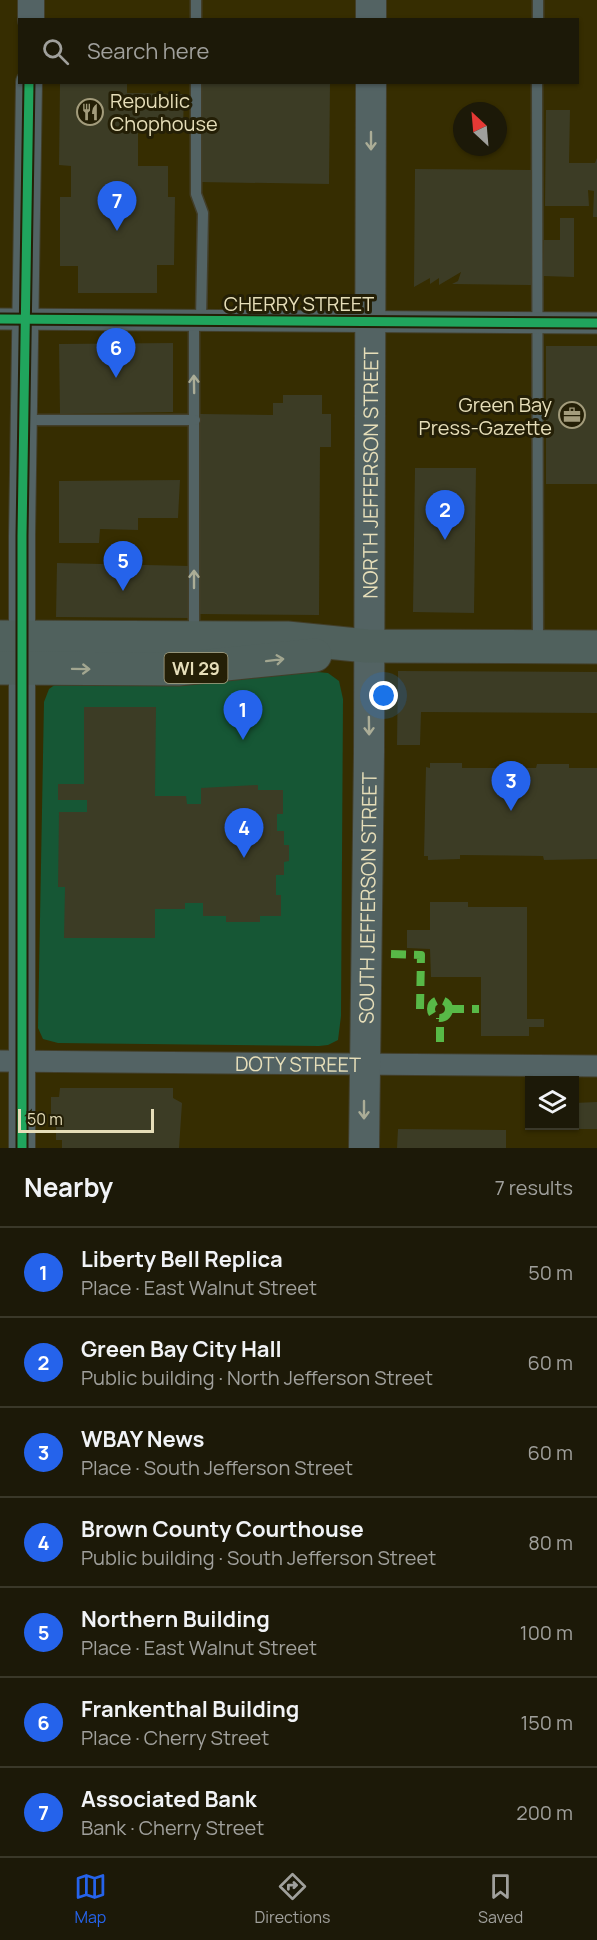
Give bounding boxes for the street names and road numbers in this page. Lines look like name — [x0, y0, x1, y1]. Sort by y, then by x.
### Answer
street label: CHERRY STREET — [224, 290, 374, 317]
street label: NORTH JEFFERSON STREET — [356, 347, 384, 599]
road number: WI 29 — [164, 653, 228, 683]
street label: SOUTH JEFFERSON STREET — [352, 772, 382, 1024]
street label: DOTY STREET — [235, 1049, 361, 1078]

